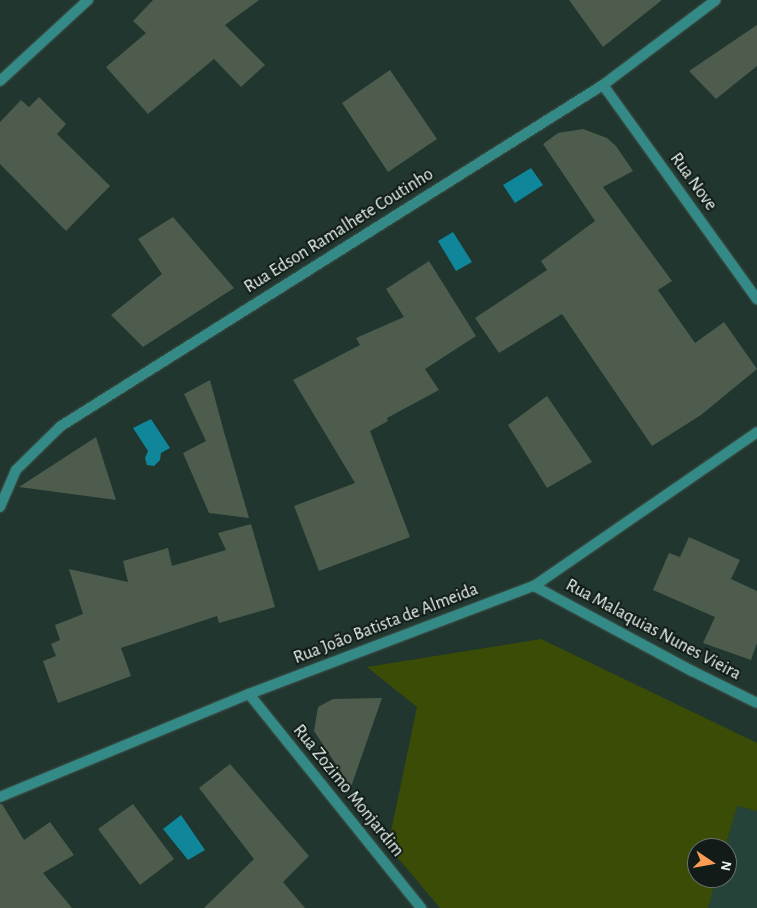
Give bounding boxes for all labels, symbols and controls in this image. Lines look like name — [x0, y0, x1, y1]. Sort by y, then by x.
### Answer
street label: Rua Nove — [665, 149, 721, 215]
street label: Rua Edson Ramalhete Coutinho — [240, 164, 438, 298]
street label: Rua Malaquias Nunes Vieira — [562, 575, 744, 685]
street label: Rua João Batista de Almeida — [291, 579, 481, 669]
street label: Rua Zozimo Monjardim — [288, 720, 408, 862]
north arrow — [687, 838, 737, 888]
text: N — [718, 860, 734, 872]

